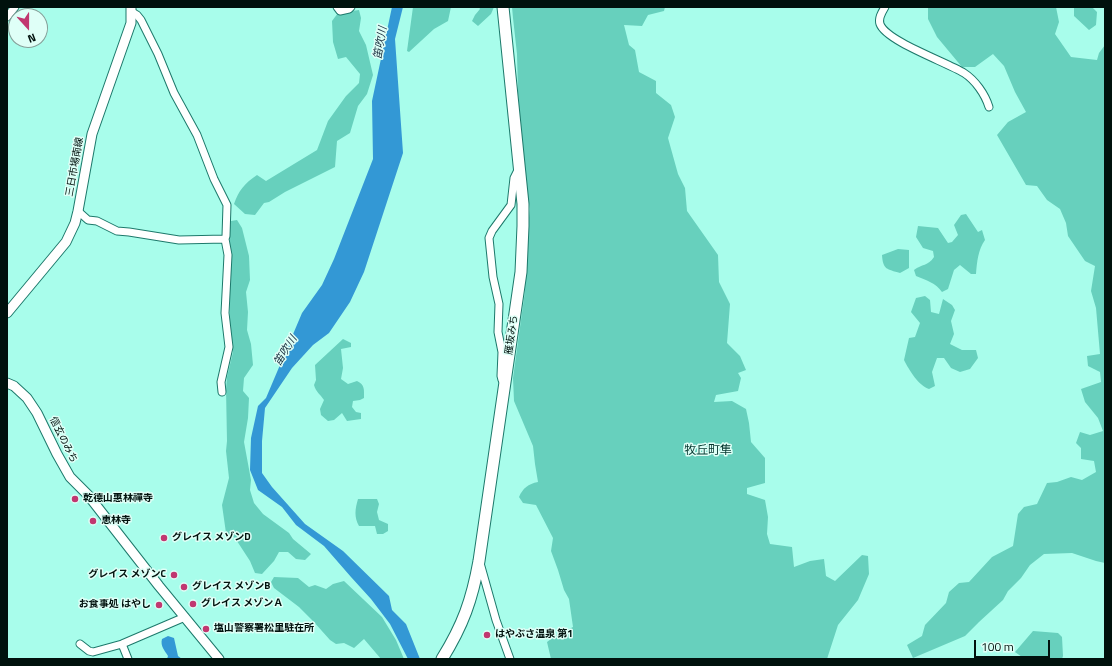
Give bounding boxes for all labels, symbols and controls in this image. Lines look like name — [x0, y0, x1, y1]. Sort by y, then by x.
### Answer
north arrow — [8, 8, 48, 48]
water label: 笛吹川 — [372, 26, 390, 60]
text: N — [26, 29, 38, 47]
street label: 三日市場南線 — [64, 136, 86, 198]
street label: 雁坂みち — [503, 314, 521, 356]
water label: 笛吹川 — [272, 334, 300, 368]
street label: 信玄のみち — [46, 415, 80, 465]
district label: 牧丘町隼 — [684, 444, 732, 458]
place label: 乾德山惠林禪寺 — [83, 493, 153, 505]
marker: 乾德山惠林禪寺 — [70, 494, 80, 504]
place label: 恵林寺 — [101, 515, 131, 527]
marker: 恵林寺 — [88, 516, 98, 526]
place label: グレイス メゾンD — [172, 532, 251, 544]
marker: グレイス メゾンD — [159, 533, 169, 543]
place label: グレイス メゾンC — [88, 569, 166, 581]
marker: グレイス メゾンC — [169, 570, 179, 580]
place label: グレイス メゾンB — [192, 581, 270, 593]
marker: グレイス メゾンB — [179, 582, 189, 592]
place label: グレイス メゾンＡ — [201, 598, 283, 610]
place label: お食事処 はやし — [79, 599, 151, 611]
marker: グレイス メゾンＡ — [188, 599, 198, 609]
marker: お食事処 はやし — [154, 600, 164, 610]
place label: 塩山警察署松里駐在所 — [214, 623, 314, 635]
marker: 塩山警察署松里駐在所 — [201, 624, 211, 634]
place label: はやぶさ温泉 第1 — [495, 629, 573, 641]
marker: はやぶさ温泉 第1 — [482, 630, 492, 640]
scale bar — [976, 632, 1052, 658]
text: 100 m — [981, 637, 1014, 656]

